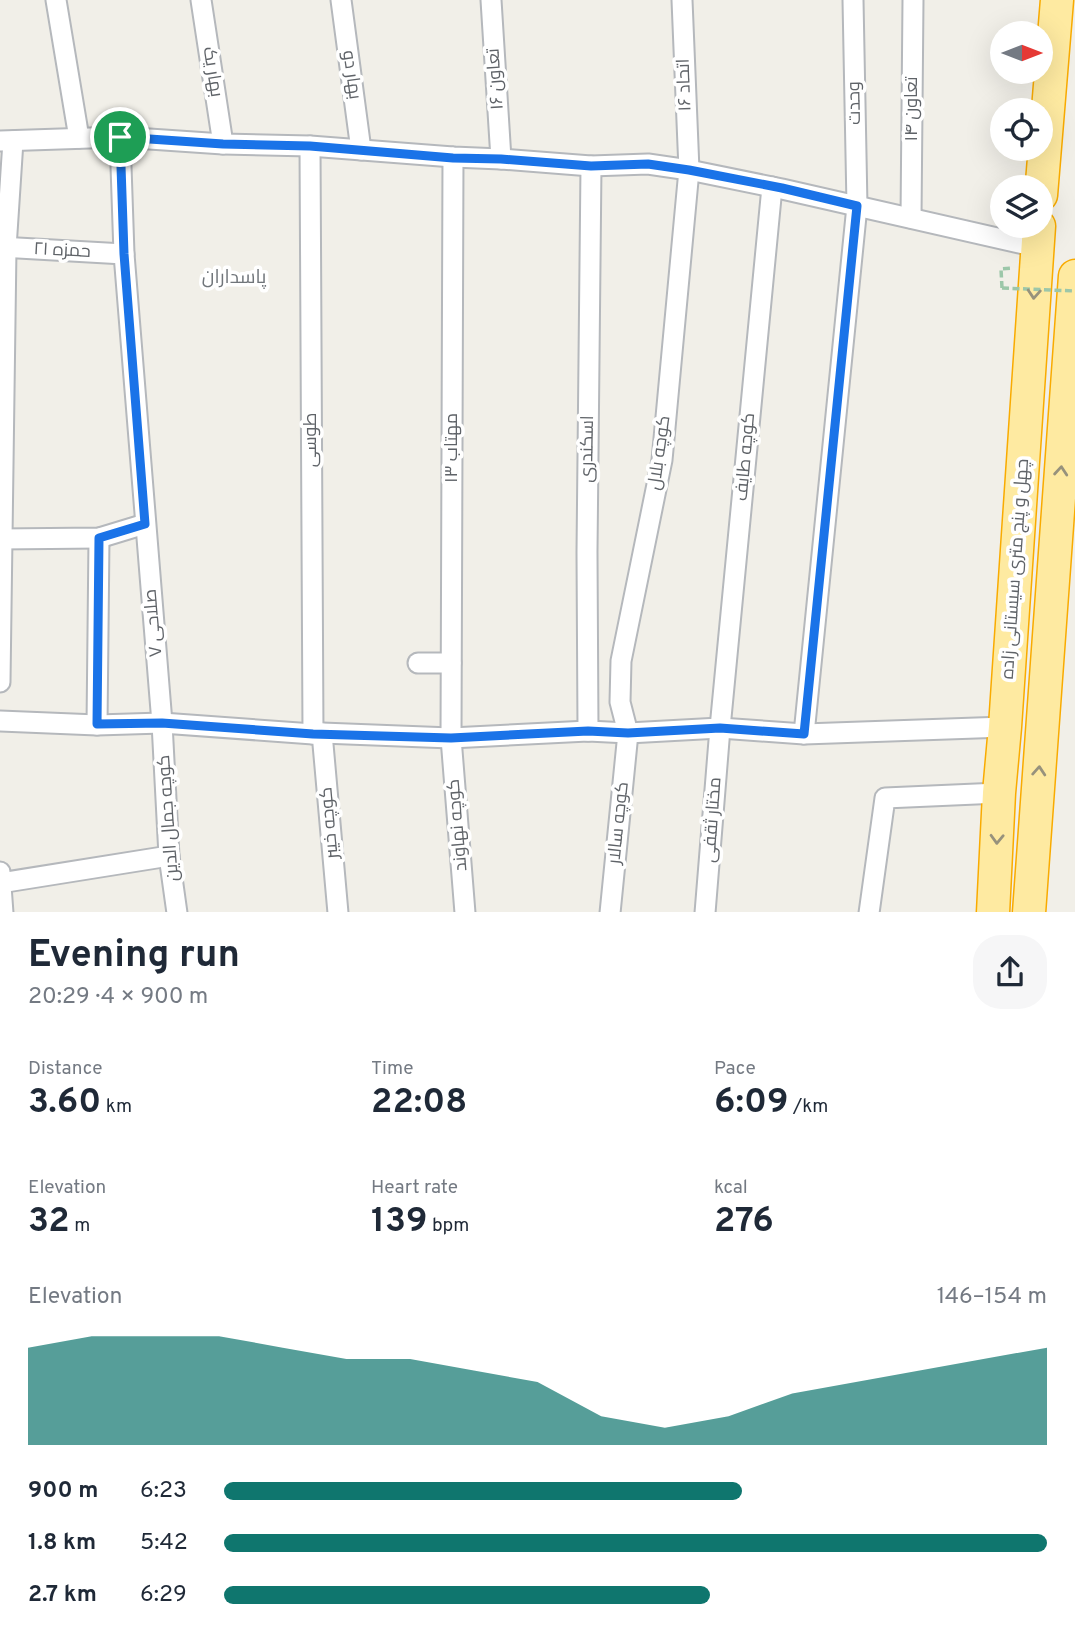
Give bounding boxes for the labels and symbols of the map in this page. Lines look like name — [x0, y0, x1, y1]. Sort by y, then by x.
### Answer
north arrow — [990, 21, 1054, 84]
street label: بهار یک — [197, 45, 227, 99]
street label: تعاون ۱۶ — [482, 47, 510, 111]
street label: بهار دو — [336, 49, 366, 101]
street label: اتحاد ۱۶ — [673, 58, 697, 112]
street label: تعاون ۱۴ — [901, 76, 924, 142]
street label: وحدت — [843, 81, 867, 125]
pin — [90, 107, 150, 167]
street label: حمزه ۲۱ — [33, 238, 91, 264]
district label: پاسداران — [202, 266, 266, 290]
one-way arrow — [1027, 289, 1042, 300]
street label: کوچه طایف — [731, 412, 761, 502]
street label: طوسی — [300, 413, 323, 467]
street label: مهتاب ۱۳ — [441, 413, 464, 483]
street label: کوچه بلال — [643, 414, 677, 492]
street label: اسکندری — [576, 415, 600, 483]
street label: چهل و پنج متری سیستانی زاده — [997, 458, 1035, 680]
one-way arrow — [1053, 465, 1068, 476]
street label: صلاحی ۷ — [140, 588, 168, 658]
street label: کوچه جمال الدین — [153, 754, 185, 882]
one-way arrow — [1031, 765, 1046, 776]
street label: مختار ثقفی — [699, 776, 727, 864]
street label: کوچه نهاوند — [443, 778, 473, 872]
street label: کوچه سالار — [603, 781, 635, 866]
street label: کوچه خیبر — [315, 786, 345, 861]
one-way arrow — [990, 833, 1005, 844]

